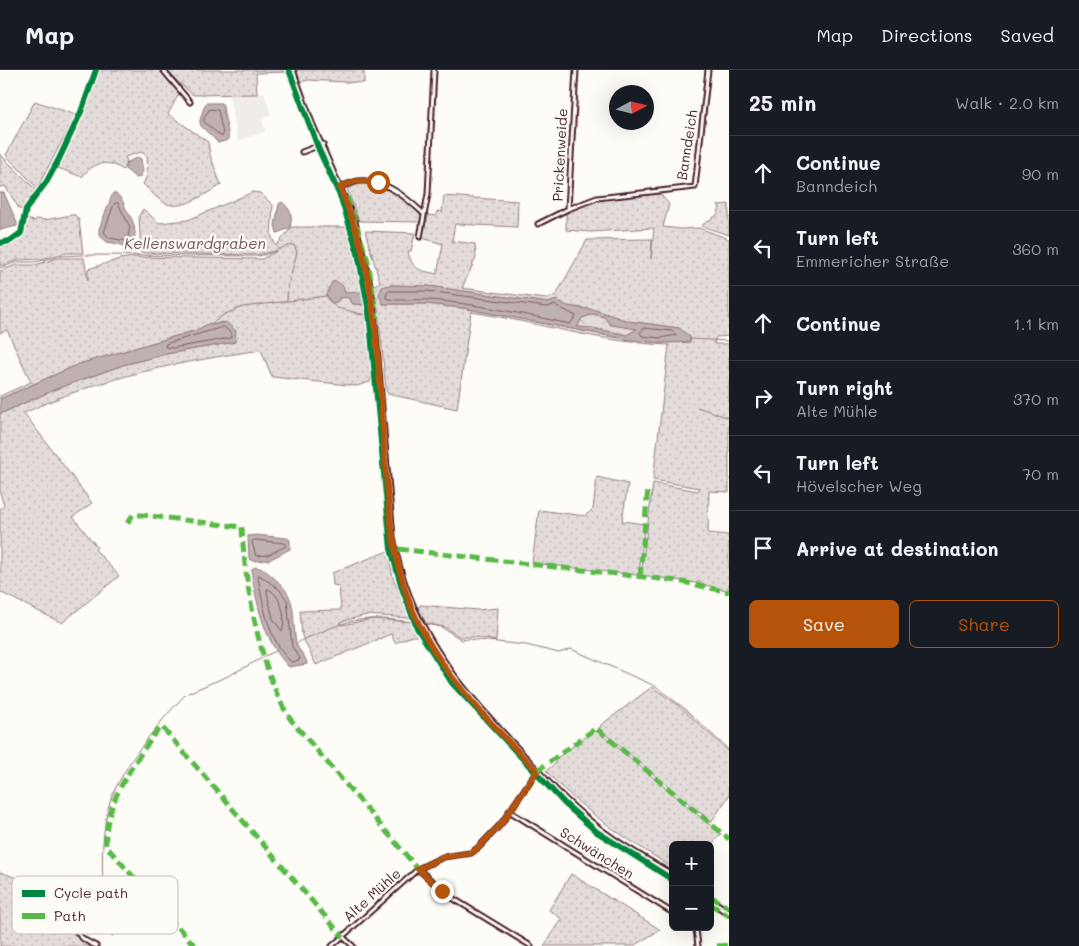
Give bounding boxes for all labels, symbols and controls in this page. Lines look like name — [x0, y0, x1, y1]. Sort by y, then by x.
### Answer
text: Map — [25, 19, 74, 50]
text: Map — [816, 23, 853, 47]
text: Directions — [881, 23, 973, 47]
text: Saved — [1001, 23, 1054, 47]
north arrow — [609, 85, 654, 130]
text: 25 min — [749, 89, 816, 116]
text: Walk · 2.0 km — [955, 92, 1059, 113]
street label: Prickenweide — [548, 108, 571, 202]
street label: Banndeich — [672, 108, 701, 181]
text: Continue — [796, 150, 881, 175]
icon: ahead — [749, 159, 777, 187]
text: 90 m — [1022, 163, 1059, 184]
route start — [367, 171, 390, 194]
text: Banndeich — [796, 175, 877, 196]
text: Turn left — [796, 225, 879, 250]
water label: Kellenswardgraben — [124, 233, 266, 253]
icon: left — [749, 234, 777, 262]
text: 360 m — [1012, 238, 1059, 259]
text: Emmericher Straße — [796, 250, 949, 271]
icon: ahead — [749, 309, 777, 337]
text: Continue — [796, 311, 881, 336]
text: 1.1 km — [1014, 313, 1059, 334]
text: Turn right — [796, 375, 893, 400]
icon: right — [749, 384, 777, 412]
text: 370 m — [1013, 388, 1059, 409]
text: Alte Mühle — [796, 400, 878, 421]
text: Turn left — [796, 450, 879, 475]
icon: left — [749, 459, 777, 487]
text: 70 m — [1022, 463, 1059, 484]
text: Hövelscher Weg — [796, 475, 922, 496]
icon: arrive — [749, 534, 777, 562]
text: Arrive at destination — [796, 536, 999, 561]
button: Save — [749, 600, 899, 648]
button: Share — [909, 600, 1059, 648]
street label: Schwänchen — [557, 822, 638, 883]
map controls — [669, 841, 714, 931]
button: + — [669, 841, 714, 886]
street label: Alte Mühle — [339, 864, 405, 926]
legend — [12, 876, 178, 934]
route end — [431, 880, 454, 903]
text: Cycle path — [54, 883, 128, 902]
button: − — [669, 886, 714, 931]
text: Path — [54, 906, 85, 925]

